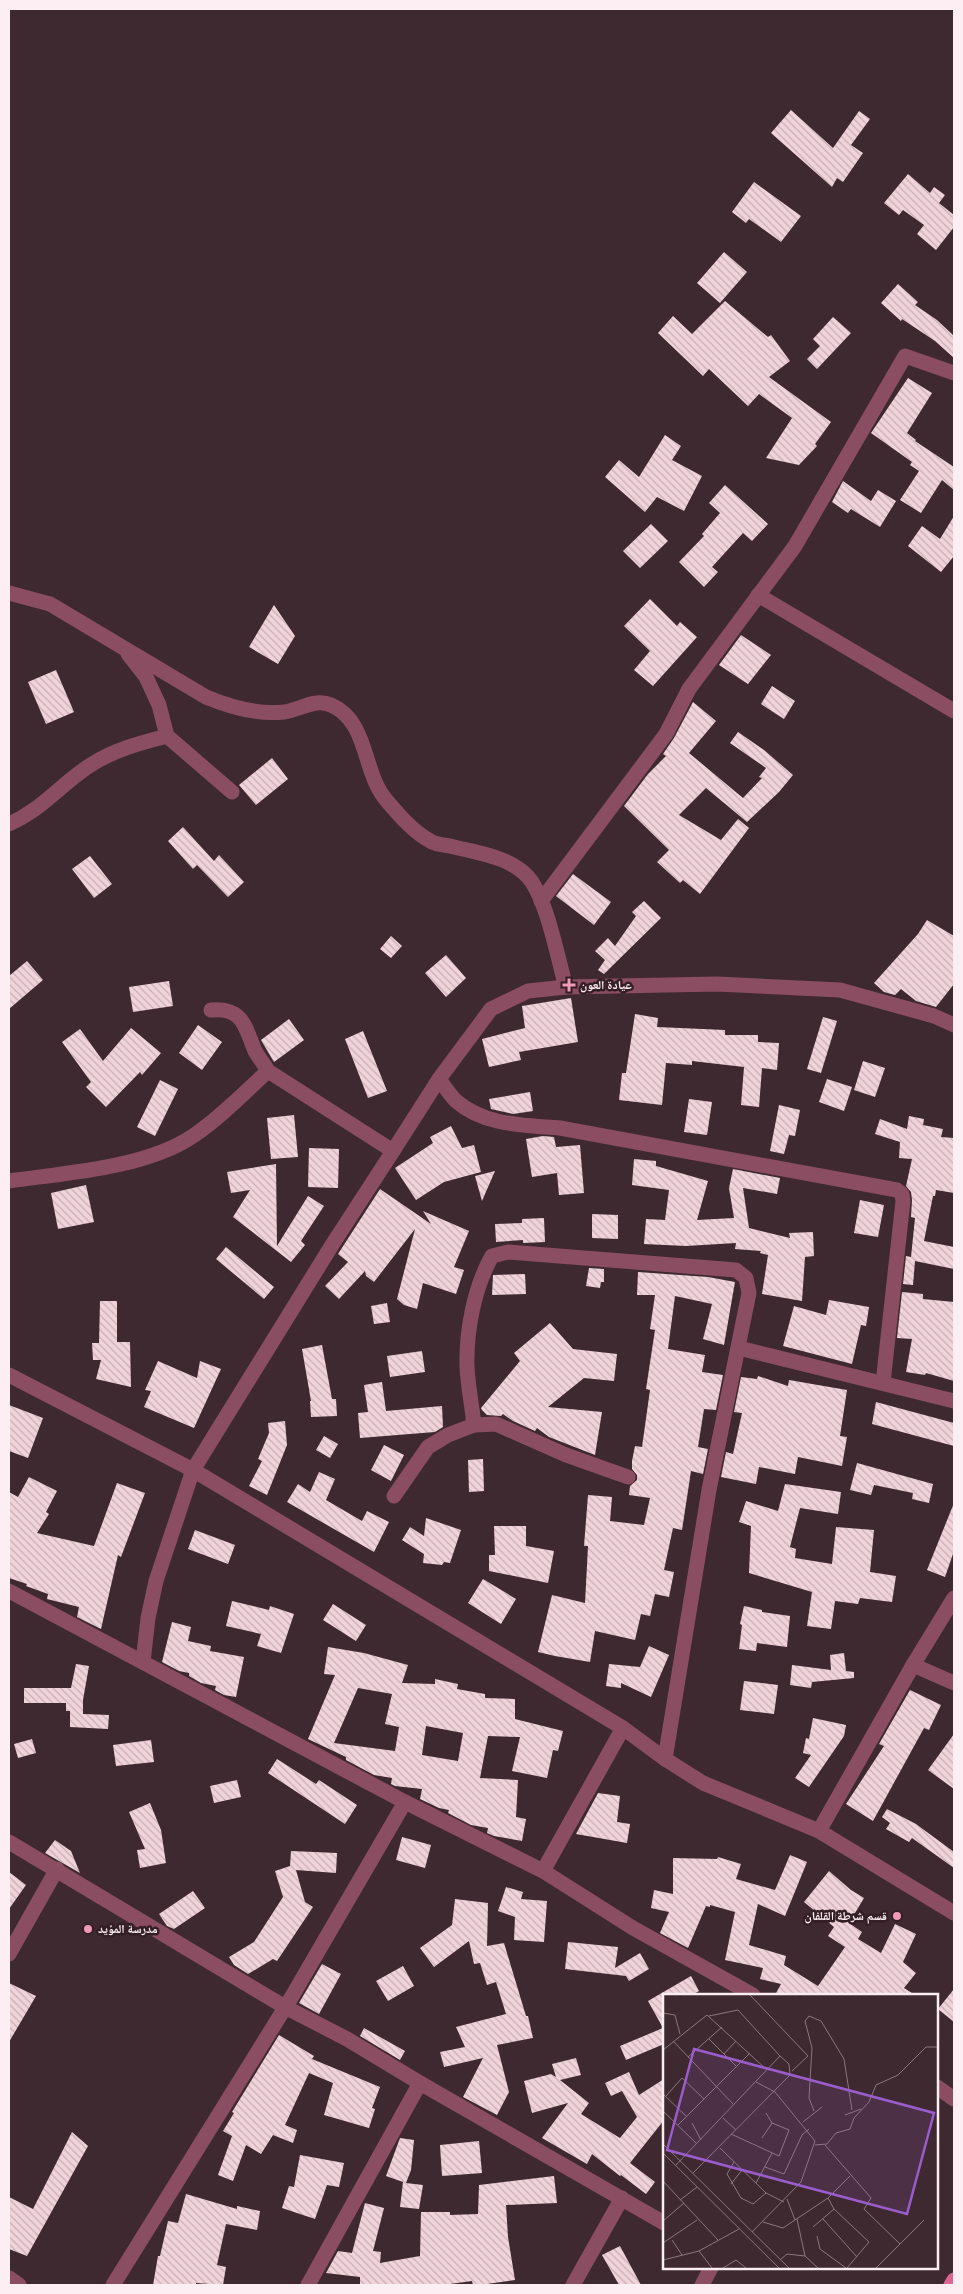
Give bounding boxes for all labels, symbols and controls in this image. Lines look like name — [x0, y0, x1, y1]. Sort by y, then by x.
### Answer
place label: عيادة العون — [580, 977, 632, 993]
marker: عيادة العون — [562, 978, 576, 992]
place label: قسم شرطة القلفان — [805, 1908, 887, 1924]
marker: قسم شرطة القلفان — [891, 1910, 903, 1922]
place label: مدرسة المؤيد — [98, 1921, 158, 1936]
marker: مدرسة المؤيد — [82, 1923, 94, 1935]
inset map — [663, 1994, 938, 2269]

